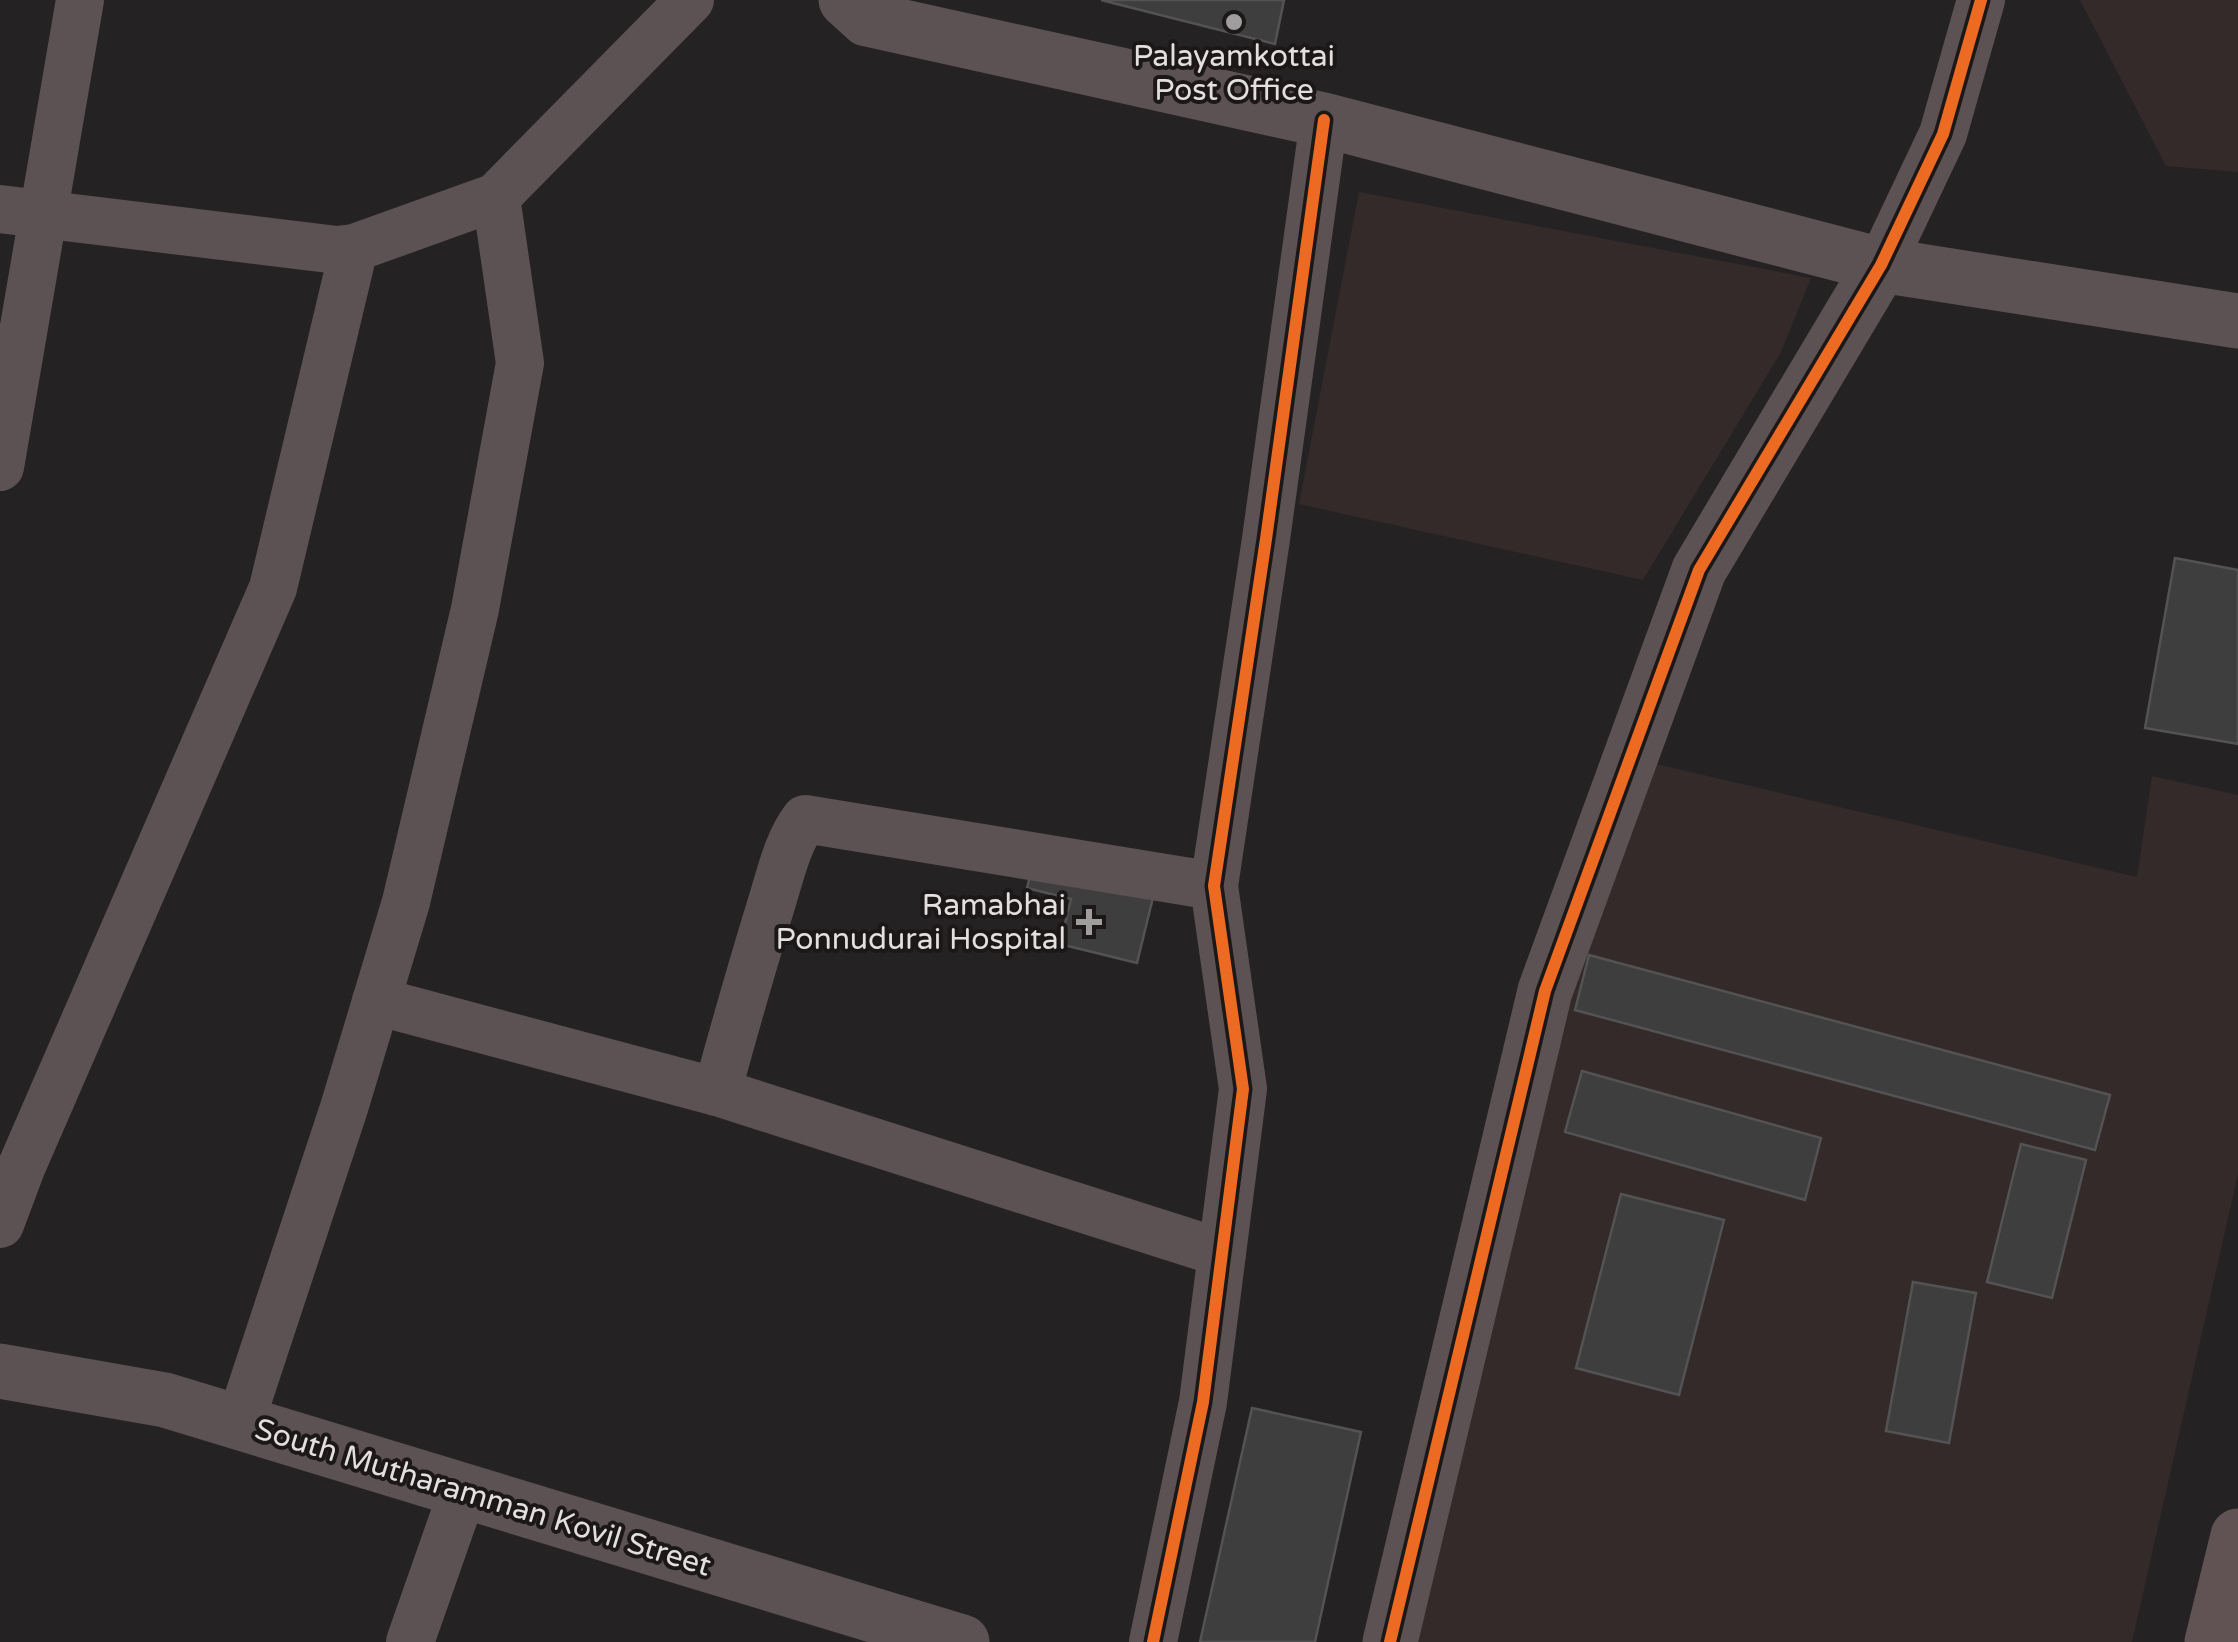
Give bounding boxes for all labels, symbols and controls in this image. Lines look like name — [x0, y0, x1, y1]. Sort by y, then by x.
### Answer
marker: Palayamkottai Post Office — [1223, 11, 1245, 33]
place label: Palayamkottai Post Office — [1133, 38, 1335, 109]
place label: Ramabhai Ponnudurai Hospital — [775, 887, 1066, 958]
marker: Ramabhai Ponnudurai Hospital — [1076, 909, 1102, 935]
street label: South Mutharamman Kovil Street — [250, 1410, 715, 1585]

